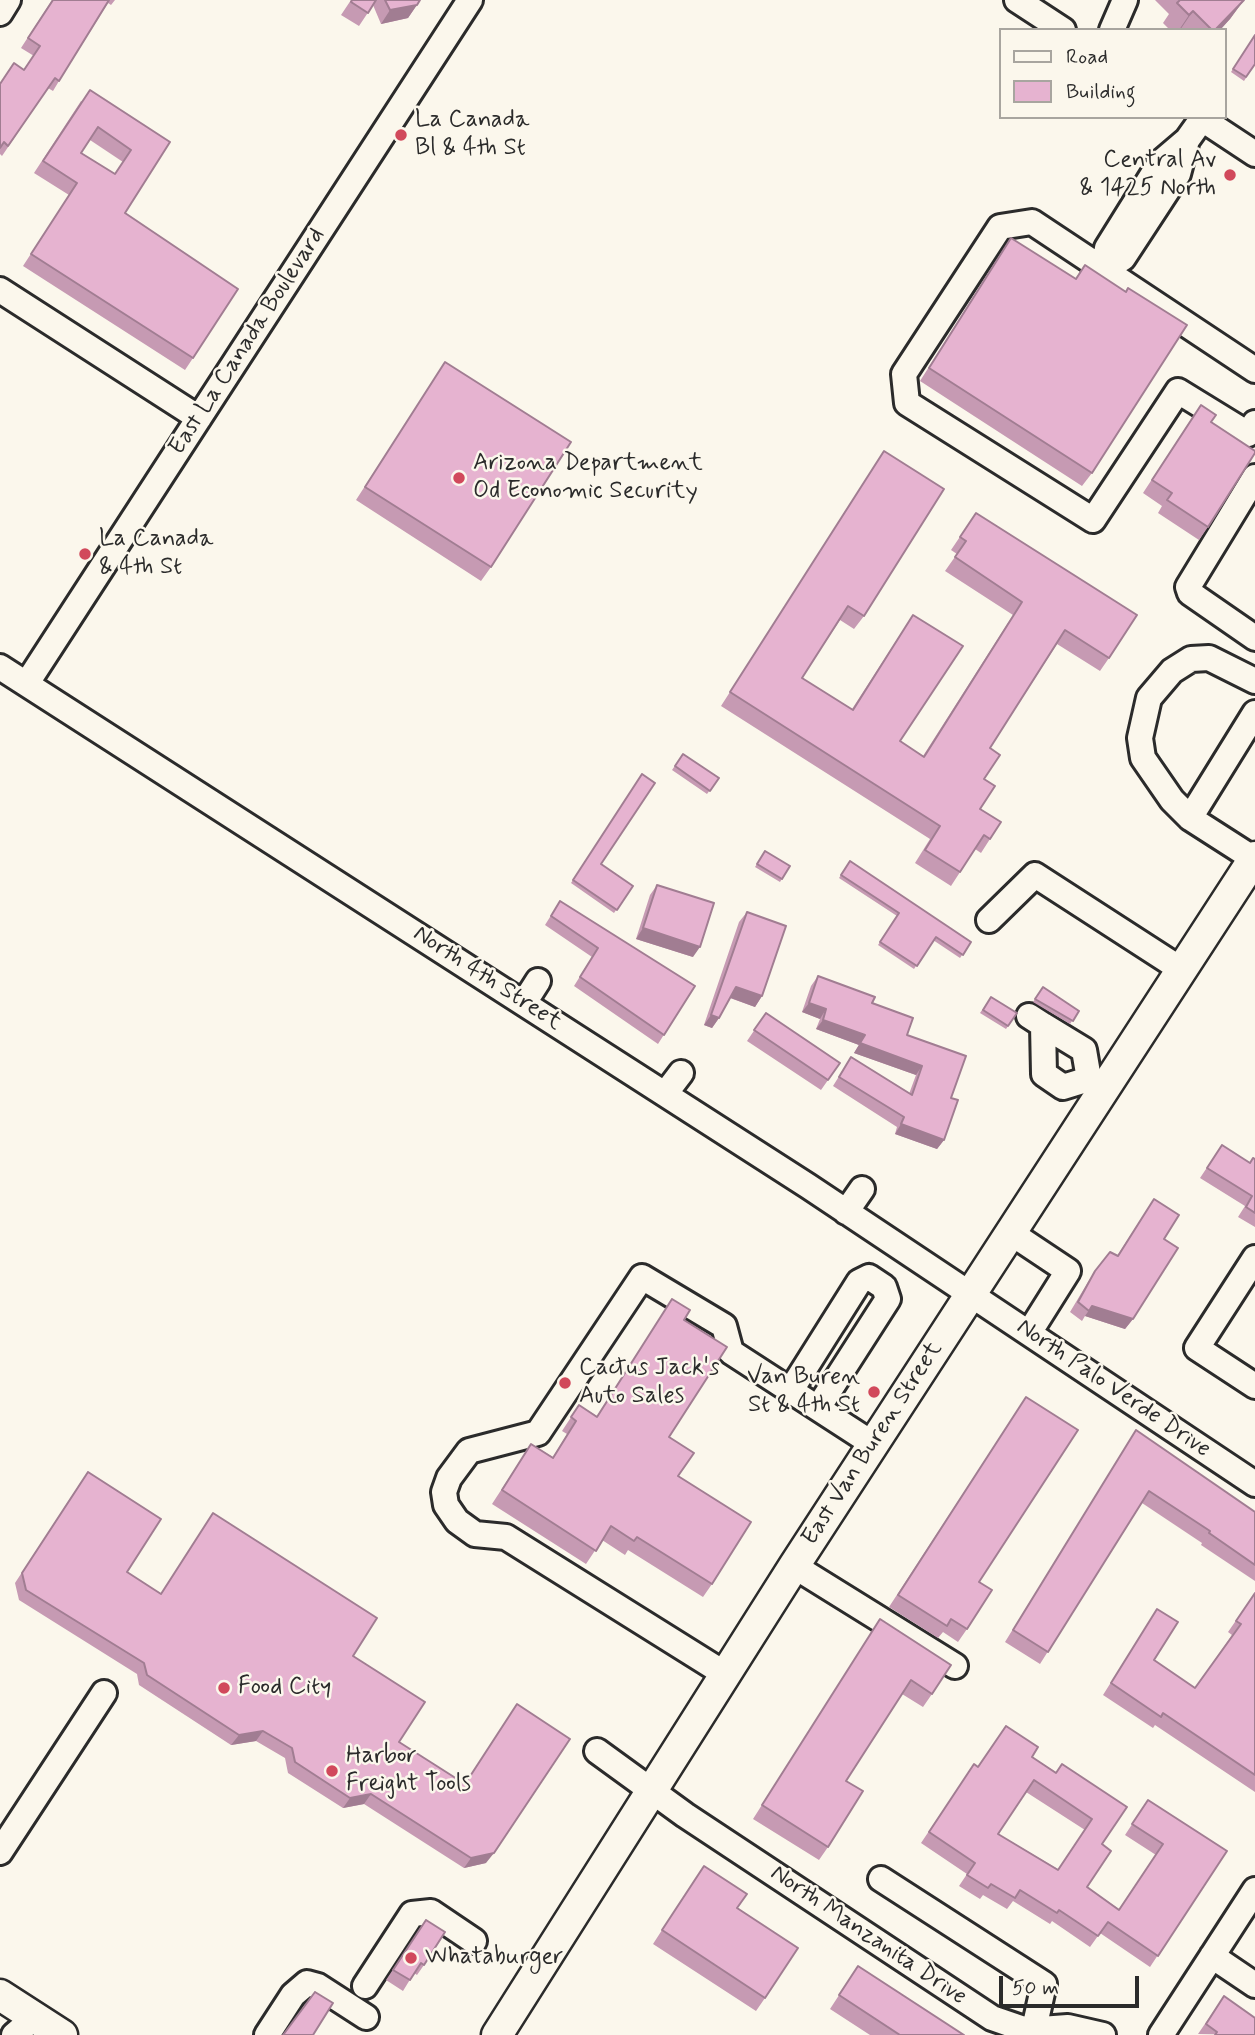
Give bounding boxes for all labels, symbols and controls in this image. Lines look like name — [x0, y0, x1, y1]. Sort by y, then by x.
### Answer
legend — [1000, 28, 1227, 119]
text: Road — [1066, 43, 1108, 71]
text: Building — [1066, 78, 1136, 106]
place label: La Canada Bl & 4th St — [415, 107, 529, 163]
marker: La Canada Bl & 4th St — [393, 127, 409, 143]
place label: Central Av & 1425 North — [1080, 147, 1216, 203]
marker: Central Av & 1425 North — [1222, 167, 1238, 183]
street label: East La Canada Boulevard — [164, 223, 332, 461]
place label: Arizona Department Od Economic Security — [473, 450, 703, 506]
marker: Arizona Department Od Economic Security — [451, 470, 467, 486]
place label: La Canada & 4th St — [99, 526, 213, 582]
marker: La Canada & 4th St — [77, 546, 93, 562]
street label: North 4th Street — [407, 920, 567, 1038]
street label: North Palo Verde Drive — [1010, 1313, 1216, 1465]
street label: East Van Buren Street — [796, 1337, 950, 1551]
place label: Cactus Jack's Auto Sales — [579, 1355, 720, 1411]
place label: Van Buren St & 4th St — [747, 1364, 860, 1420]
marker: Cactus Jack's Auto Sales — [557, 1375, 573, 1391]
marker: Van Buren St & 4th St — [866, 1384, 882, 1400]
place label: Food City — [238, 1674, 331, 1702]
marker: Food City — [216, 1680, 232, 1696]
place label: Harbor Freight Tools — [346, 1743, 471, 1799]
marker: Harbor Freight Tools — [324, 1763, 340, 1779]
street label: North Manzanita Drive — [764, 1860, 972, 2012]
place label: Whataburger — [425, 1944, 563, 1972]
marker: Whataburger — [403, 1950, 419, 1966]
scale bar — [1003, 1962, 1143, 2006]
text: 50 m — [1012, 1974, 1059, 2002]

